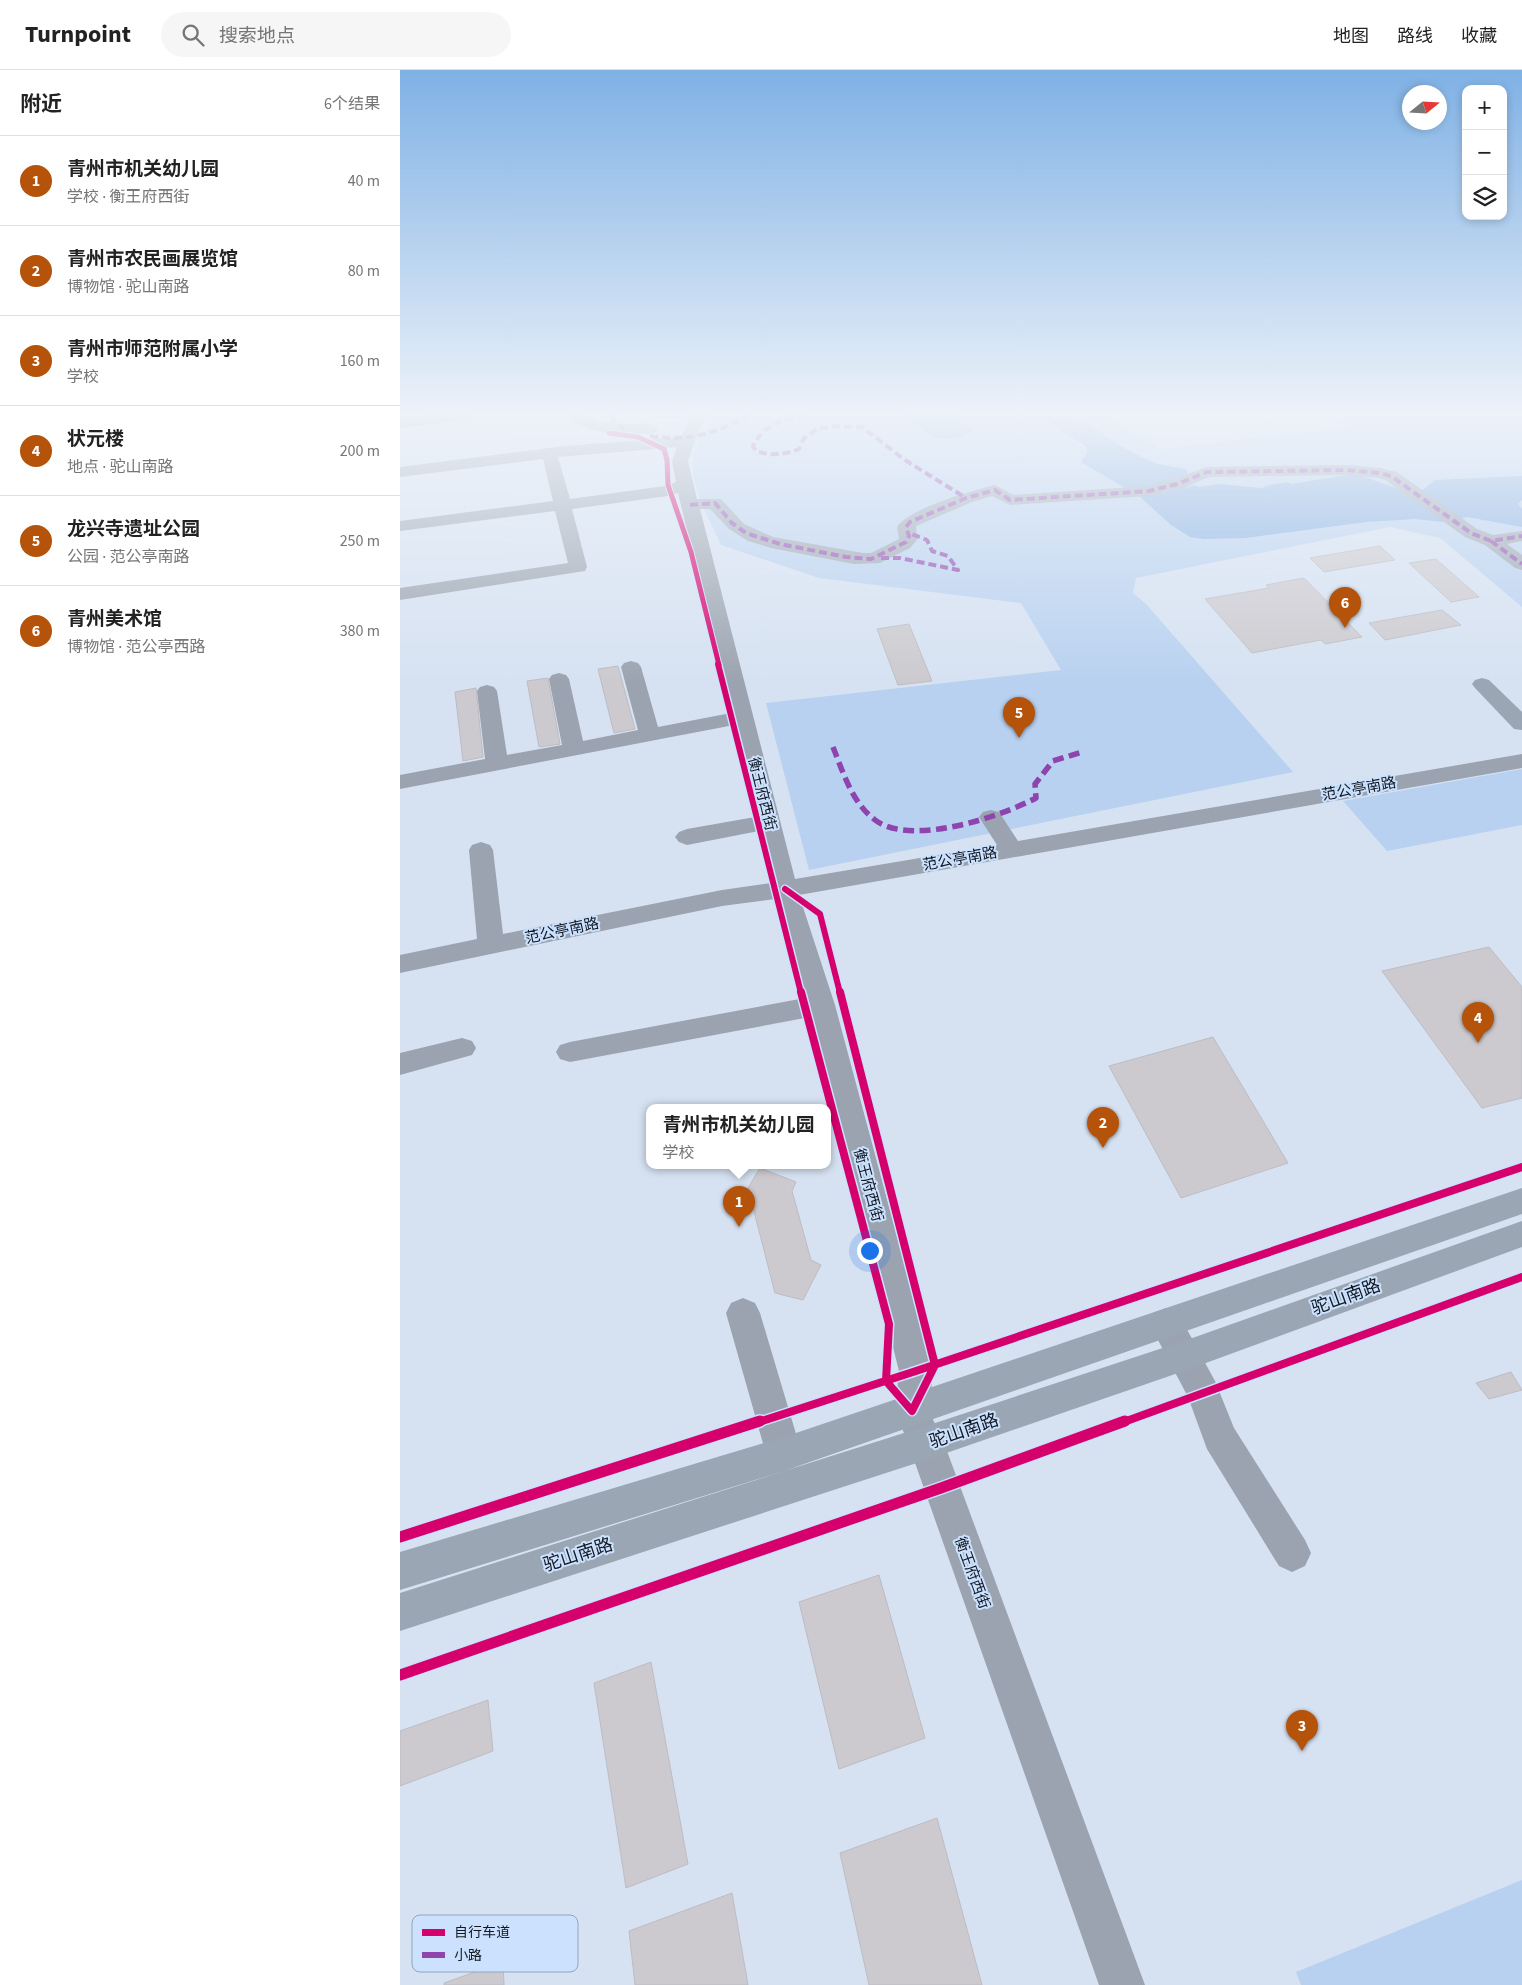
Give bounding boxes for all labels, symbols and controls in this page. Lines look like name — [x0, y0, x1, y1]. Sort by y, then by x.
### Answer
search box — [161, 12, 511, 57]
text: Turnpoint — [25, 17, 131, 52]
icon: search — [179, 21, 207, 49]
text: 搜索地点 — [219, 23, 295, 50]
text: 地图 — [1333, 24, 1369, 49]
text: 路线 — [1397, 24, 1433, 49]
text: 收藏 — [1461, 24, 1497, 49]
north arrow — [1402, 85, 1447, 130]
map controls — [1462, 85, 1507, 220]
button: + — [1462, 85, 1507, 130]
text: 附近 — [20, 89, 62, 119]
text: 6个结果 — [324, 93, 380, 115]
button: − — [1462, 130, 1507, 175]
text: 青州市机关幼儿园 — [67, 156, 219, 183]
text: 1 — [32, 170, 40, 192]
text: 40 m — [348, 170, 380, 192]
button: layers — [1462, 175, 1507, 220]
text: 学校 · 衡王府西街 — [67, 186, 189, 208]
text: 青州市农民画展览馆 — [67, 246, 238, 273]
text: 2 — [32, 260, 40, 282]
text: 80 m — [348, 260, 380, 282]
text: 博物馆 · 驼山南路 — [67, 276, 189, 298]
text: 青州市师范附属小学 — [67, 336, 238, 363]
text: 3 — [32, 350, 40, 372]
text: 160 m — [340, 350, 380, 372]
text: 学校 — [67, 366, 99, 388]
text: 状元楼 — [67, 426, 124, 453]
text: 4 — [32, 440, 40, 462]
text: 200 m — [340, 440, 380, 462]
text: 地点 · 驼山南路 — [67, 456, 173, 478]
text: 龙兴寺遗址公园 — [67, 516, 200, 543]
text: 5 — [32, 530, 40, 552]
text: 250 m — [340, 530, 380, 552]
text: 公园 · 范公亭南路 — [67, 546, 189, 568]
pin: 6 — [1329, 587, 1361, 628]
text: 青州美术馆 — [67, 606, 162, 633]
text: 6 — [32, 620, 40, 642]
text: 380 m — [340, 620, 380, 642]
text: 博物馆 · 范公亭西路 — [67, 636, 205, 658]
pin: 5 — [1003, 697, 1035, 738]
street label: 衡王府西街 — [743, 755, 781, 833]
street label: 范公亭南路 — [1320, 772, 1398, 806]
street label: 范公亭南路 — [921, 842, 999, 876]
street label: 范公亭南路 — [523, 913, 601, 949]
pin: 4 — [1462, 1002, 1494, 1043]
popup — [646, 1104, 831, 1169]
pin: 2 — [1087, 1107, 1119, 1148]
text: 青州市机关幼儿园 — [662, 1112, 815, 1139]
text: 学校 — [662, 1142, 695, 1164]
street label: 衡王府西街 — [848, 1146, 888, 1224]
pin: 1 — [723, 1186, 755, 1227]
your location — [857, 1238, 883, 1264]
street label: 驼山南路 — [1308, 1273, 1384, 1321]
street label: 驼山南路 — [926, 1407, 1002, 1455]
street label: 驼山南路 — [540, 1532, 616, 1578]
street label: 衡王府西街 — [949, 1534, 995, 1612]
pin: 3 — [1286, 1710, 1318, 1751]
legend — [412, 1915, 578, 1972]
text: 自行车道 — [454, 1923, 510, 1943]
text: 小路 — [454, 1946, 482, 1966]

